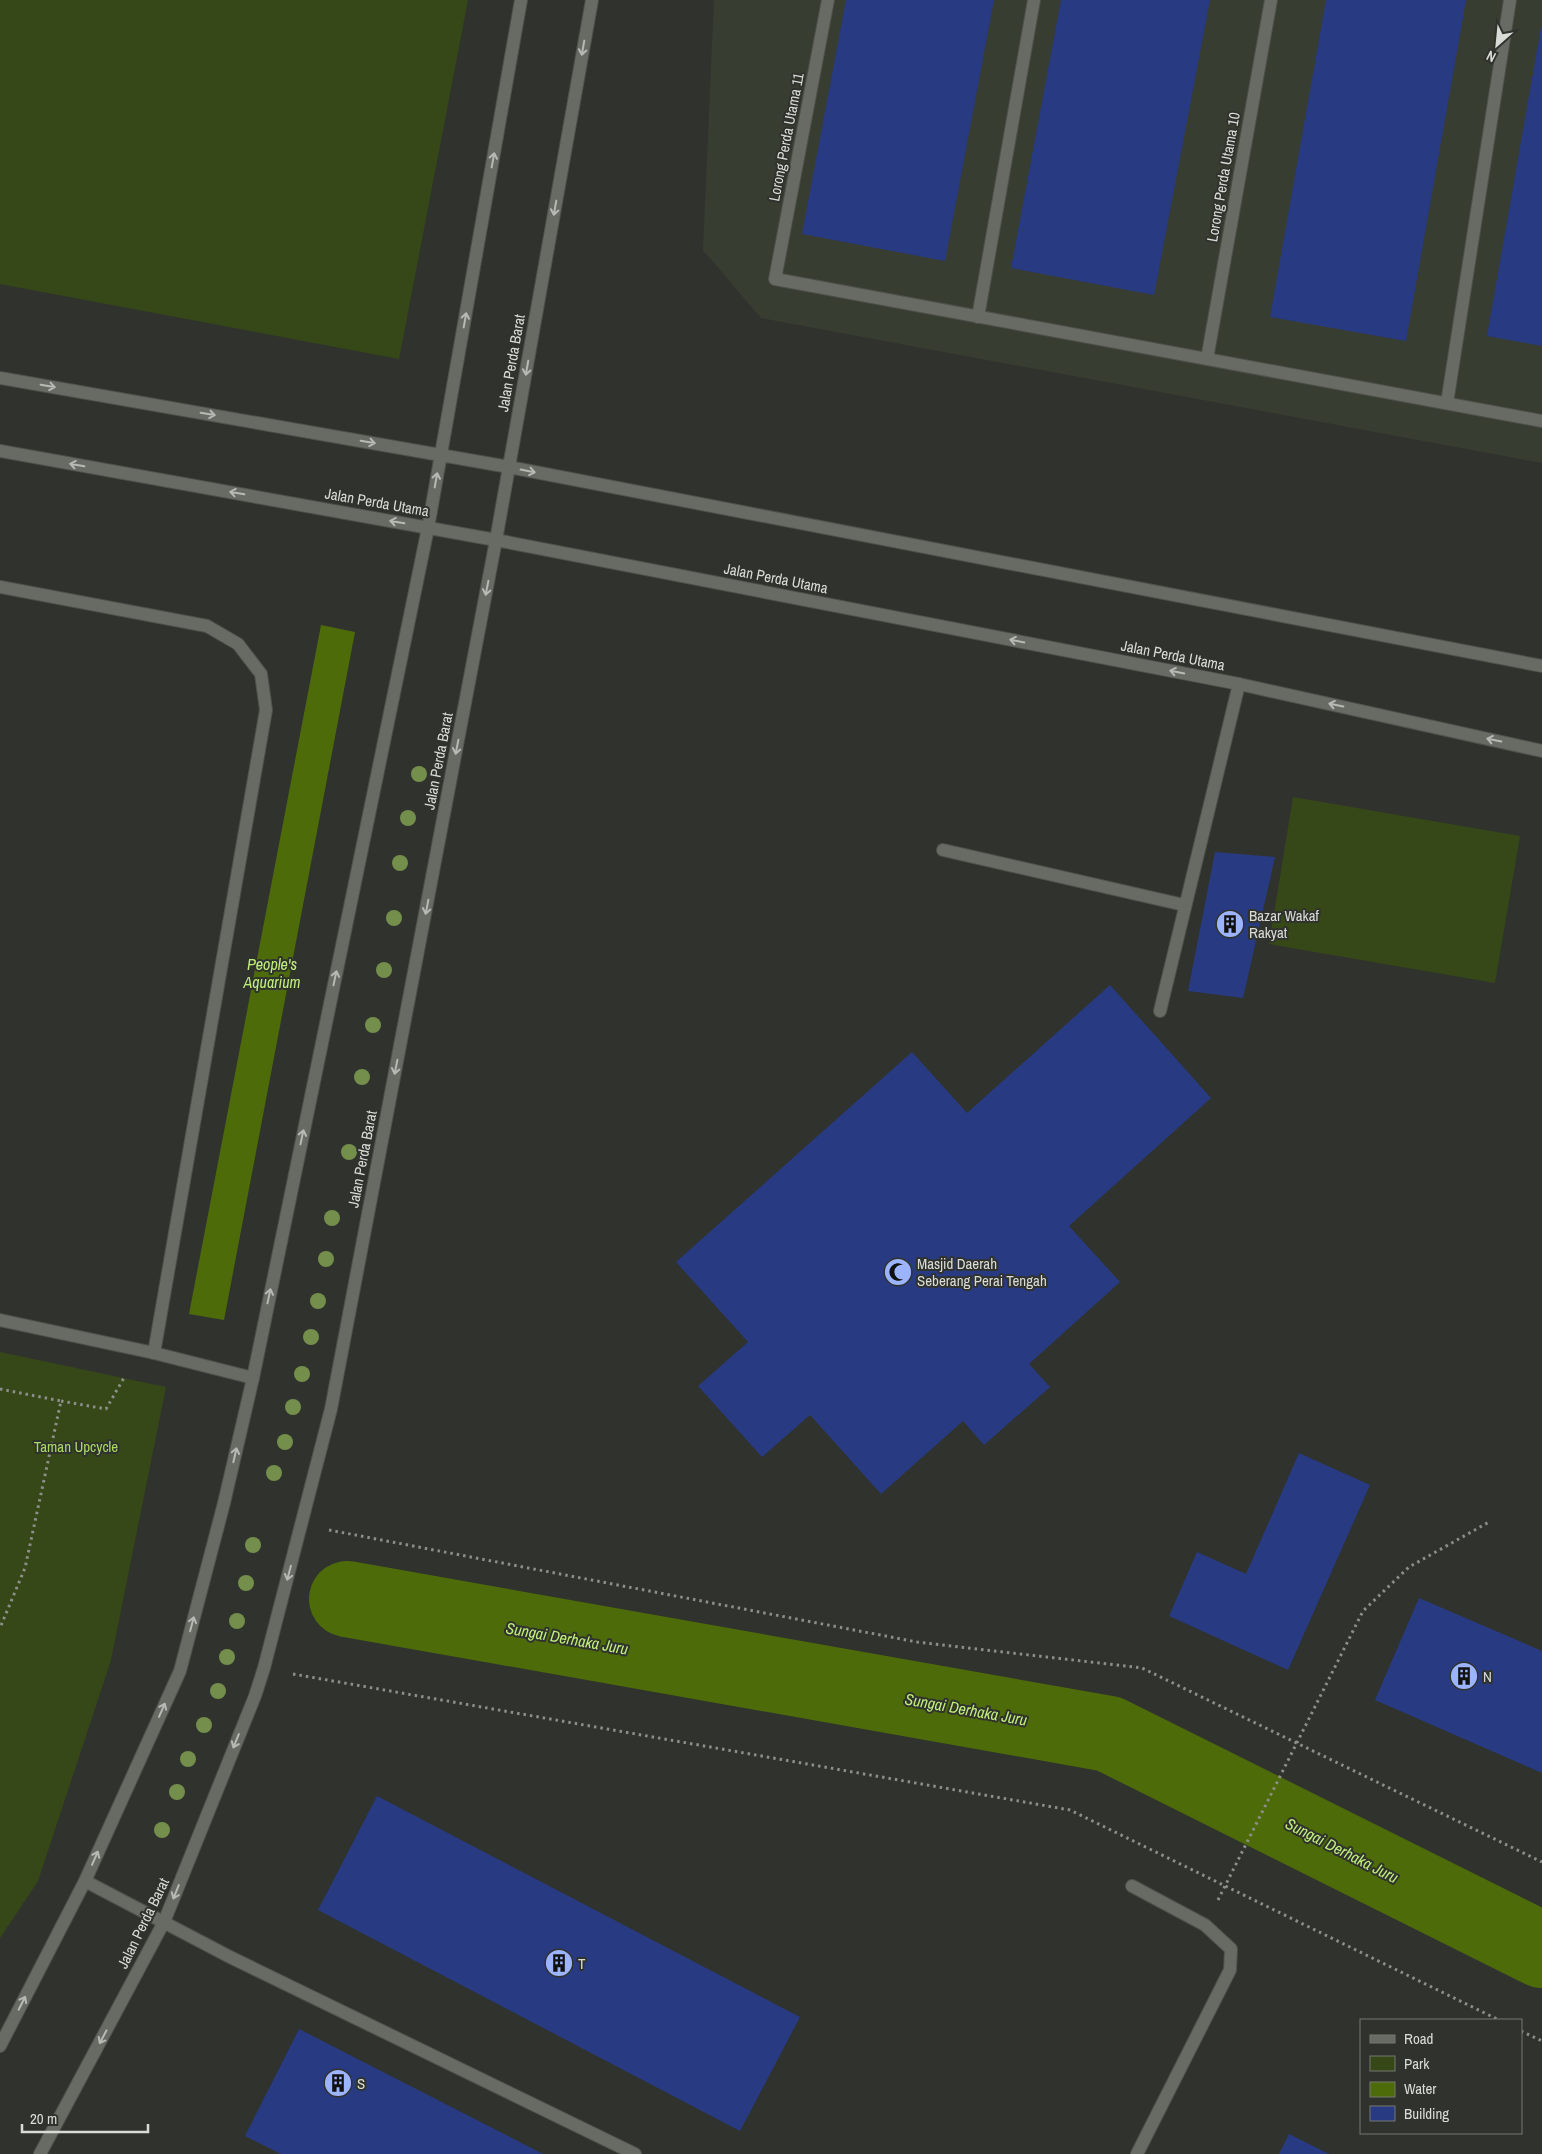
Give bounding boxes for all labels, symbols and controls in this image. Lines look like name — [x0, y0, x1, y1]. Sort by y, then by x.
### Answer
north arrow — [1472, 20, 1522, 70]
one-way arrow — [578, 40, 588, 56]
text: N — [1483, 47, 1499, 66]
street label: Lorong Perda Utama 11 — [763, 71, 809, 203]
street label: Lorong Perda Utama 10 — [1201, 110, 1245, 243]
one-way arrow — [489, 152, 499, 168]
one-way arrow — [549, 200, 559, 216]
one-way arrow — [460, 312, 470, 328]
street label: Jalan Perda Barat — [492, 312, 530, 413]
one-way arrow — [521, 360, 531, 376]
one-way arrow — [40, 382, 56, 392]
one-way arrow — [200, 410, 216, 420]
one-way arrow — [360, 438, 376, 448]
one-way arrow — [69, 459, 85, 469]
one-way arrow — [520, 467, 536, 476]
one-way arrow — [432, 472, 442, 488]
street label: Jalan Perda Utama — [323, 483, 431, 522]
one-way arrow — [229, 488, 245, 498]
one-way arrow — [389, 517, 405, 527]
street label: Jalan Perda Utama — [722, 558, 830, 598]
one-way arrow — [482, 579, 492, 595]
street label: Jalan Perda Utama — [1119, 635, 1227, 675]
one-way arrow — [1010, 636, 1026, 645]
one-way arrow — [1169, 667, 1185, 676]
one-way arrow — [1328, 700, 1344, 710]
street label: Jalan Perda Barat — [418, 710, 458, 811]
one-way arrow — [1487, 735, 1503, 745]
one-way arrow — [452, 739, 461, 755]
one-way arrow — [421, 899, 431, 915]
place label: Bazar Wakaf Rakyat — [1249, 905, 1320, 943]
building icon: Bazar Wakaf Rakyat — [1215, 909, 1245, 939]
water label: People's Aquarium — [243, 953, 301, 993]
one-way arrow — [331, 970, 340, 986]
one-way arrow — [391, 1058, 401, 1074]
street label: Jalan Perda Barat — [342, 1108, 382, 1209]
one-way arrow — [298, 1129, 307, 1145]
place label: Masjid Daerah Seberang Perai Tengah — [917, 1253, 1047, 1291]
mosque icon: Masjid Daerah Seberang Perai Tengah — [883, 1257, 913, 1287]
one-way arrow — [265, 1289, 275, 1305]
park label: Taman Upcycle — [34, 1436, 118, 1457]
one-way arrow — [231, 1447, 240, 1463]
one-way arrow — [284, 1564, 293, 1580]
one-way arrow — [188, 1616, 198, 1632]
water label: Sungai Derhaka Juru — [504, 1616, 630, 1660]
building icon: N — [1449, 1661, 1479, 1691]
place label: N — [1483, 1666, 1492, 1687]
water label: Sungai Derhaka Juru — [903, 1687, 1029, 1731]
one-way arrow — [158, 1703, 168, 1718]
one-way arrow — [231, 1733, 241, 1748]
water label: Sungai Derhaka Juru — [1282, 1812, 1402, 1888]
one-way arrow — [91, 1851, 101, 1866]
street label: Jalan Perda Barat — [112, 1874, 174, 1972]
one-way arrow — [171, 1884, 181, 1899]
building icon: T — [544, 1948, 574, 1978]
place label: T — [578, 1953, 586, 1974]
one-way arrow — [18, 1996, 27, 2011]
legend — [1360, 2019, 1522, 2134]
text: Road — [1404, 2028, 1433, 2049]
one-way arrow — [98, 2029, 108, 2044]
text: Park — [1404, 2053, 1430, 2074]
building icon: S — [323, 2068, 353, 2098]
place label: S — [357, 2073, 365, 2094]
text: Water — [1404, 2078, 1436, 2099]
scale bar — [22, 2102, 149, 2134]
text: Building — [1404, 2103, 1449, 2124]
text: 20 m — [30, 2108, 57, 2129]

